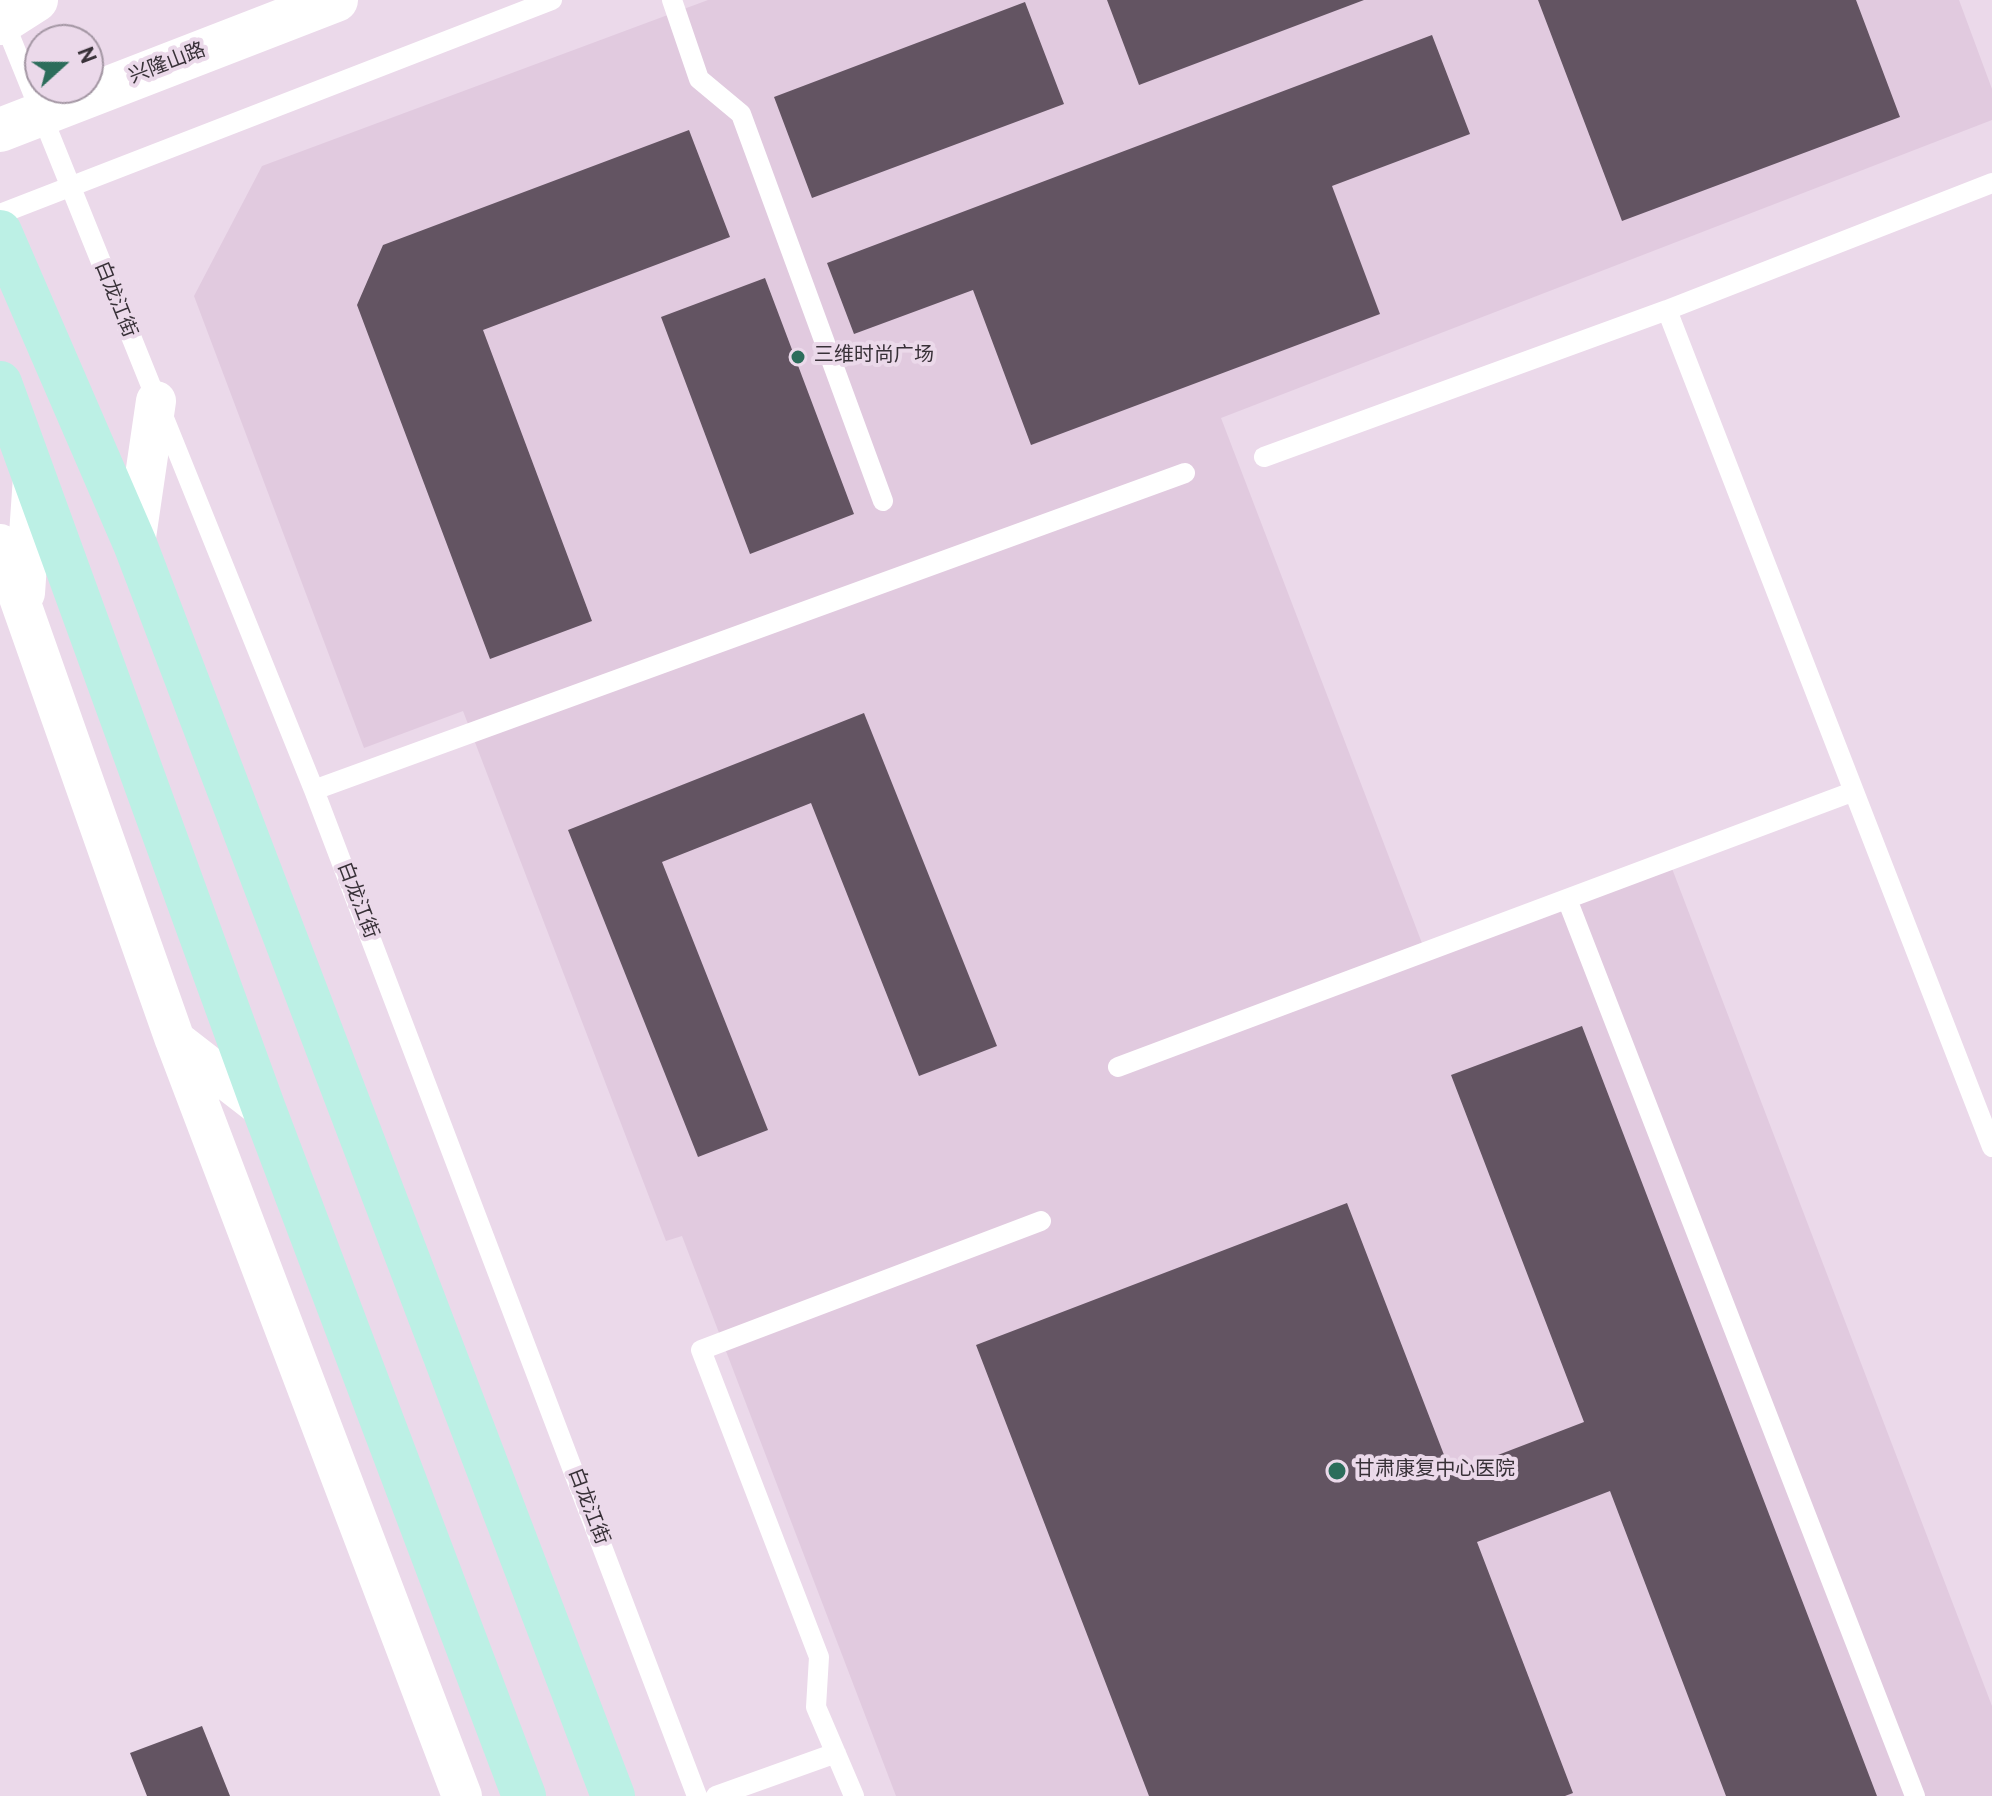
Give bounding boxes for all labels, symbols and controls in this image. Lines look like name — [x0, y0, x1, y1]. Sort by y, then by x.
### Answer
north arrow — [24, 24, 104, 104]
street label: 兴隆山路 — [126, 39, 210, 91]
text: N — [70, 44, 100, 68]
street label: 白龙江街 — [88, 258, 140, 342]
place label: 三维时尚广场 — [814, 345, 934, 369]
marker: 三维时尚广场 — [789, 348, 807, 366]
street label: 白龙江街 — [330, 859, 382, 943]
place label: 甘肃康复中心医院 — [1355, 1459, 1515, 1483]
marker: 甘肃康复中心医院 — [1326, 1460, 1348, 1482]
street label: 白龙江街 — [561, 1465, 613, 1549]

